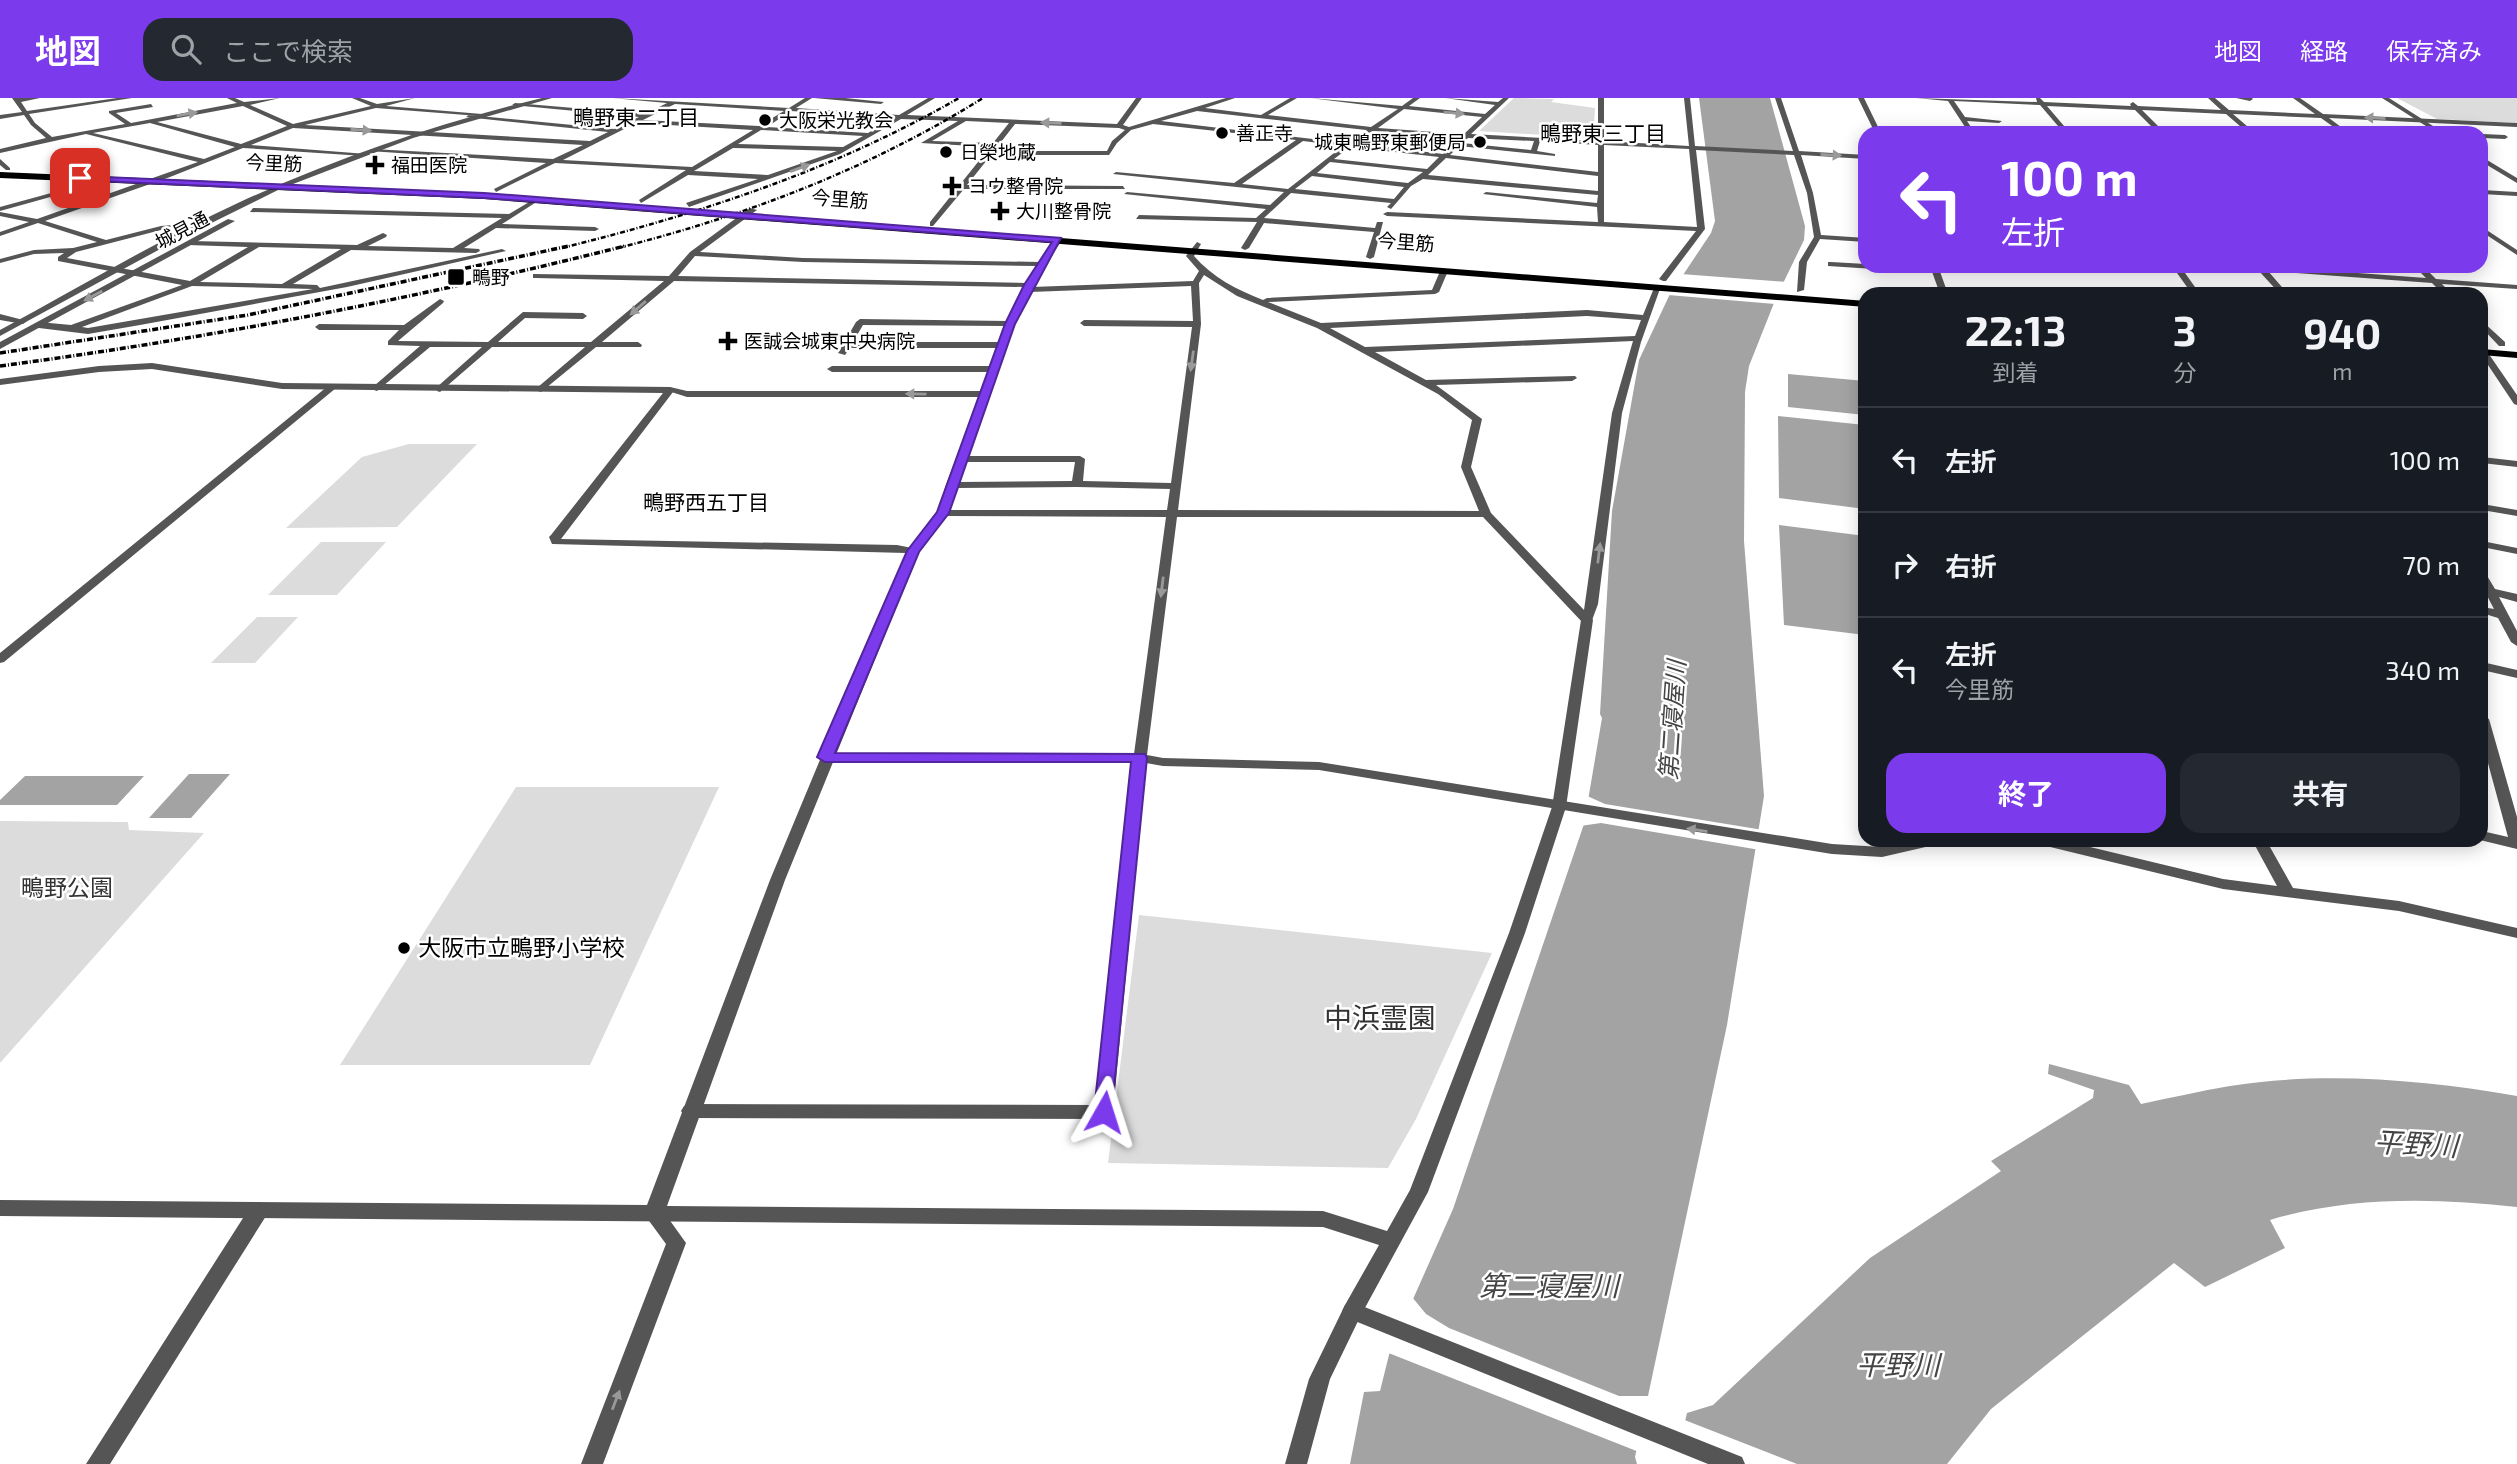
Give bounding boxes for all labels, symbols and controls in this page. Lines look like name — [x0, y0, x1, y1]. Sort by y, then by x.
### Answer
search box — [143, 18, 633, 81]
text: 地図 — [35, 30, 101, 70]
icon: search — [167, 30, 205, 68]
text: ここで検索 — [223, 35, 353, 66]
text: 地図 — [2214, 36, 2262, 65]
text: 経路 — [2300, 36, 2348, 65]
text: 保存済み — [2386, 36, 2482, 65]
district label: 鴫野東二丁目 — [573, 104, 699, 129]
one-way arrow — [176, 108, 198, 119]
place label: 大阪栄光教会 — [779, 108, 893, 131]
one-way arrow — [1443, 108, 1465, 119]
marker: 大阪栄光教会 — [757, 112, 773, 128]
one-way arrow — [2364, 113, 2386, 124]
one-way arrow — [1040, 117, 1062, 128]
district label: 鴫野東三丁目 — [1540, 120, 1666, 145]
place label: 善正寺 — [1236, 121, 1293, 144]
one-way arrow — [350, 125, 372, 136]
marker: 善正寺 — [1214, 125, 1230, 141]
place label: 城東鴫野東郵便局 — [1314, 130, 1466, 153]
marker: 城東鴫野東郵便局 — [1472, 134, 1488, 150]
place label: 日榮地蔵 — [960, 140, 1036, 163]
marker: 日榮地蔵 — [938, 144, 954, 160]
text: 100 m — [2001, 147, 2138, 206]
pin — [50, 148, 110, 208]
street label: 今里筋 — [245, 150, 303, 175]
one-way arrow — [1820, 150, 1842, 161]
place label: 福田医院 — [391, 153, 467, 176]
icon: left — [1886, 154, 1977, 245]
marker: 福田医院 — [365, 155, 385, 175]
icon: arrive — [61, 159, 99, 197]
one-way arrow — [790, 162, 811, 173]
place label: ヨウ整骨院 — [968, 174, 1063, 197]
marker: ヨウ整骨院 — [942, 176, 962, 196]
street label: 今里筋 — [811, 185, 869, 212]
place label: 大川整骨院 — [1016, 199, 1111, 222]
marker: 大川整骨院 — [990, 201, 1010, 221]
street label: 城見通 — [151, 206, 212, 253]
text: 左折 — [2001, 212, 2065, 250]
street label: 今里筋 — [1377, 228, 1435, 255]
place label: 鴫野 — [472, 265, 510, 288]
marker: 鴫野 — [446, 267, 466, 287]
one-way arrow — [83, 290, 103, 302]
one-way arrow — [629, 300, 646, 315]
text: 22:13 — [1965, 304, 2066, 354]
text: 3 — [2173, 304, 2197, 354]
text: 940 — [2303, 307, 2381, 357]
place label: 医誠会城東中央病院 — [744, 329, 915, 352]
marker: 医誠会城東中央病院 — [718, 331, 738, 351]
one-way arrow — [1186, 351, 1197, 373]
text: m — [2332, 357, 2352, 385]
text: 到着 — [1992, 358, 2038, 386]
text: 分 — [2173, 358, 2196, 386]
one-way arrow — [905, 388, 927, 399]
icon: left — [1886, 441, 1924, 479]
text: 100 m — [2390, 444, 2460, 475]
text: 左折 — [1945, 445, 1997, 476]
district label: 鴫野西五丁目 — [643, 489, 769, 514]
one-way arrow — [1593, 541, 1604, 563]
icon: right — [1886, 546, 1924, 584]
text: 70 m — [2402, 549, 2460, 580]
text: 右折 — [1945, 550, 1997, 581]
one-way arrow — [1156, 576, 1167, 598]
text: 左折 — [1945, 638, 1997, 669]
icon: left — [1886, 651, 1924, 689]
text: 340 m — [2385, 654, 2460, 685]
water label: 第二寝屋川 — [1653, 656, 1690, 781]
text: 今里筋 — [1945, 675, 2014, 703]
button: 終了 — [1886, 753, 2166, 833]
button: 共有 — [2180, 753, 2460, 833]
one-way arrow — [1686, 824, 1708, 835]
park label: 鴫野公園 — [21, 873, 113, 901]
place label: 大阪市立鴫野小学校 — [418, 933, 625, 961]
marker: 大阪市立鴫野小学校 — [396, 940, 412, 956]
park label: 中浜霊園 — [1324, 1000, 1436, 1034]
position arrow — [1067, 1075, 1141, 1149]
water label: 平野川 — [2373, 1124, 2462, 1162]
water label: 第二寝屋川 — [1479, 1268, 1622, 1302]
water label: 平野川 — [1856, 1347, 1943, 1381]
one-way arrow — [611, 1390, 622, 1411]

